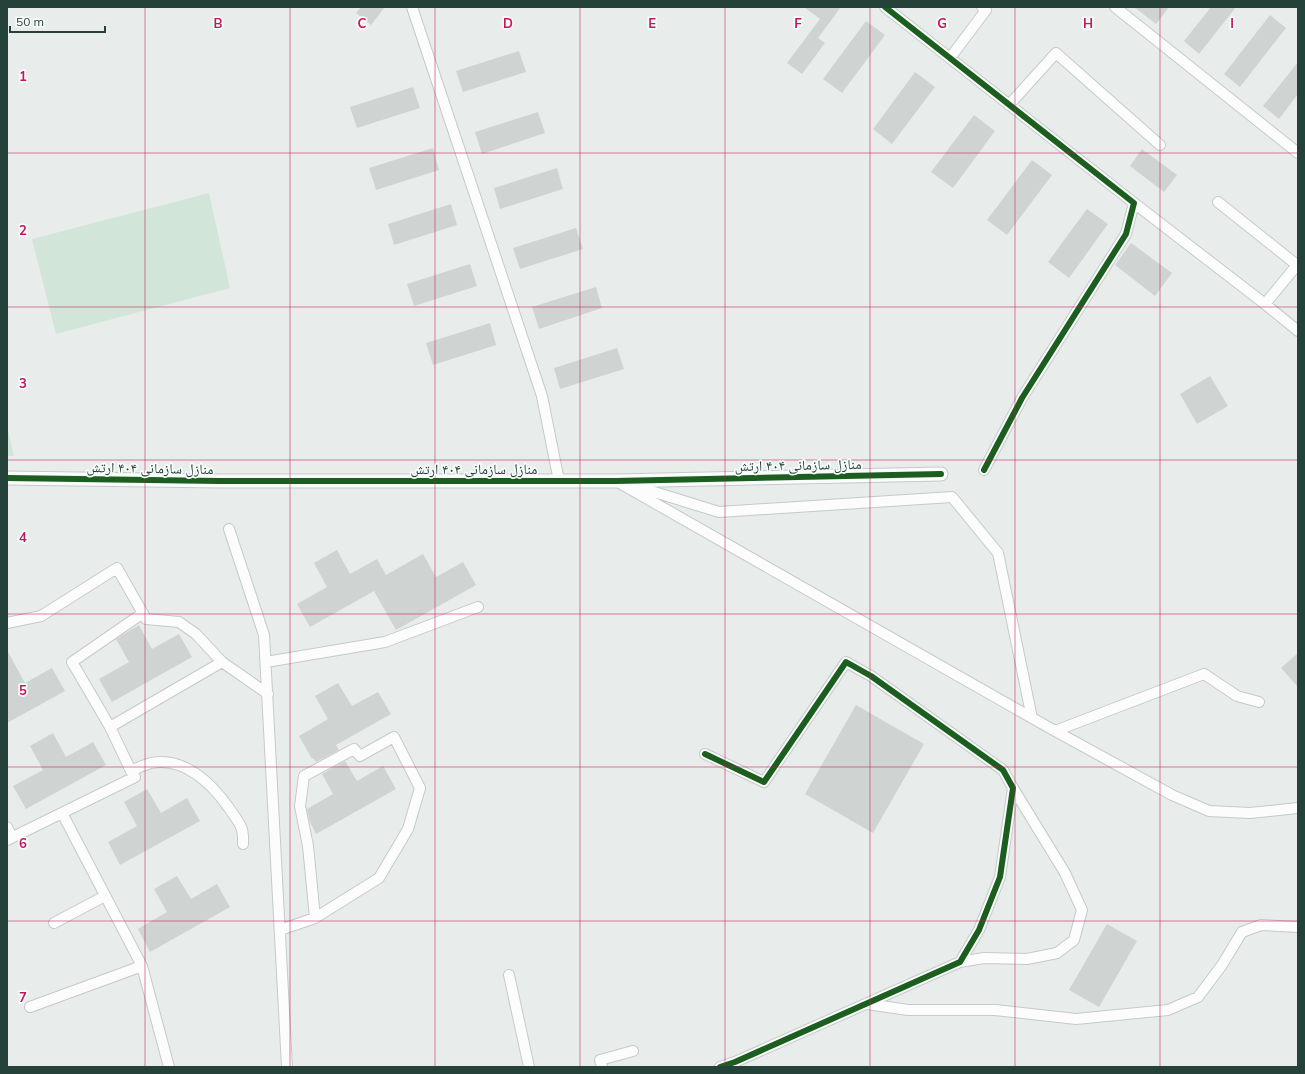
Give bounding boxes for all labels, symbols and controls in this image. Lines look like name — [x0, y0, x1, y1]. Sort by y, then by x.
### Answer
scale bar — [10, 8, 105, 34]
text: 50 m — [16, 14, 44, 29]
text: B — [214, 15, 223, 31]
text: C — [358, 15, 367, 31]
text: D — [503, 15, 513, 31]
text: E — [648, 15, 656, 31]
text: F — [794, 15, 802, 31]
text: G — [937, 15, 947, 31]
text: H — [1083, 15, 1093, 31]
text: I — [1230, 15, 1234, 31]
text: 1 — [19, 68, 27, 84]
text: 2 — [19, 222, 27, 238]
text: 3 — [19, 375, 27, 391]
street label: منازل سازمانی ۴۰۴ ارتش — [734, 455, 862, 475]
street label: منازل سازمانی ۴۰۴ ارتش — [86, 458, 214, 478]
street label: منازل سازمانی ۴۰۴ ارتش — [411, 460, 537, 478]
text: 4 — [19, 529, 27, 545]
text: 5 — [19, 682, 27, 698]
text: 6 — [19, 835, 27, 851]
text: 7 — [19, 989, 27, 1005]

